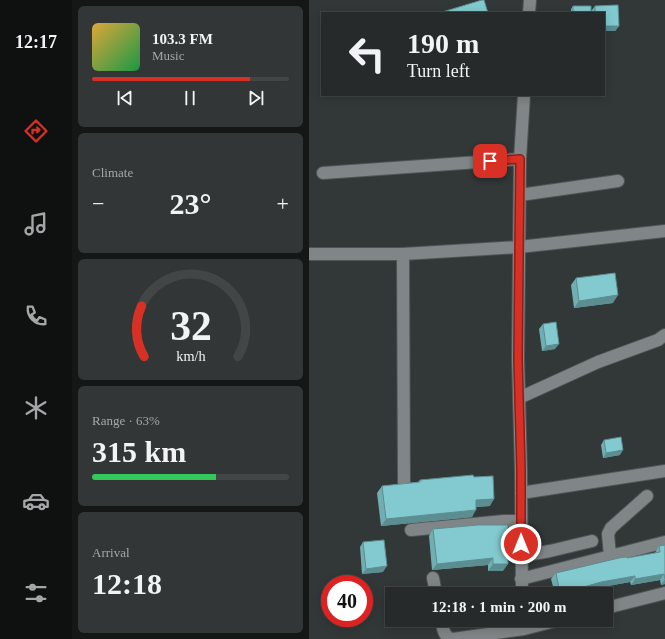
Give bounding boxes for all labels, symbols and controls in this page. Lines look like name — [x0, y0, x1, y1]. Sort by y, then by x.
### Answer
icon: left — [341, 28, 393, 80]
text: 190 m — [407, 28, 479, 59]
text: 103.3 FM — [152, 31, 213, 47]
text: 12:17 — [15, 32, 57, 52]
text: Music — [152, 48, 185, 63]
text: Turn left — [407, 61, 470, 81]
icon: previous — [114, 87, 136, 109]
icon: pause — [179, 87, 201, 109]
icon: next — [245, 87, 267, 109]
icon: directions — [22, 117, 50, 145]
pin — [473, 144, 507, 178]
icon: arrive — [479, 150, 501, 172]
text: Climate — [92, 165, 133, 180]
text: 23° — [170, 187, 212, 220]
text: − — [92, 191, 104, 216]
text: + — [277, 191, 289, 216]
icon: music — [22, 210, 50, 238]
icon: phone — [22, 302, 50, 330]
text: 32 — [170, 303, 211, 349]
text: km/h — [176, 348, 205, 364]
icon: climate — [22, 394, 50, 422]
text: Range · 63% — [92, 413, 160, 428]
text: 315 km — [92, 435, 186, 468]
icon: car — [22, 487, 50, 515]
position arrow — [500, 523, 542, 565]
text: Arrival — [92, 545, 130, 560]
text: 12:18 — [92, 567, 162, 600]
speed limit sign: 40 — [321, 575, 373, 627]
icon: filters — [22, 579, 50, 607]
text: 12:18 · 1 min · 200 m — [432, 599, 567, 615]

